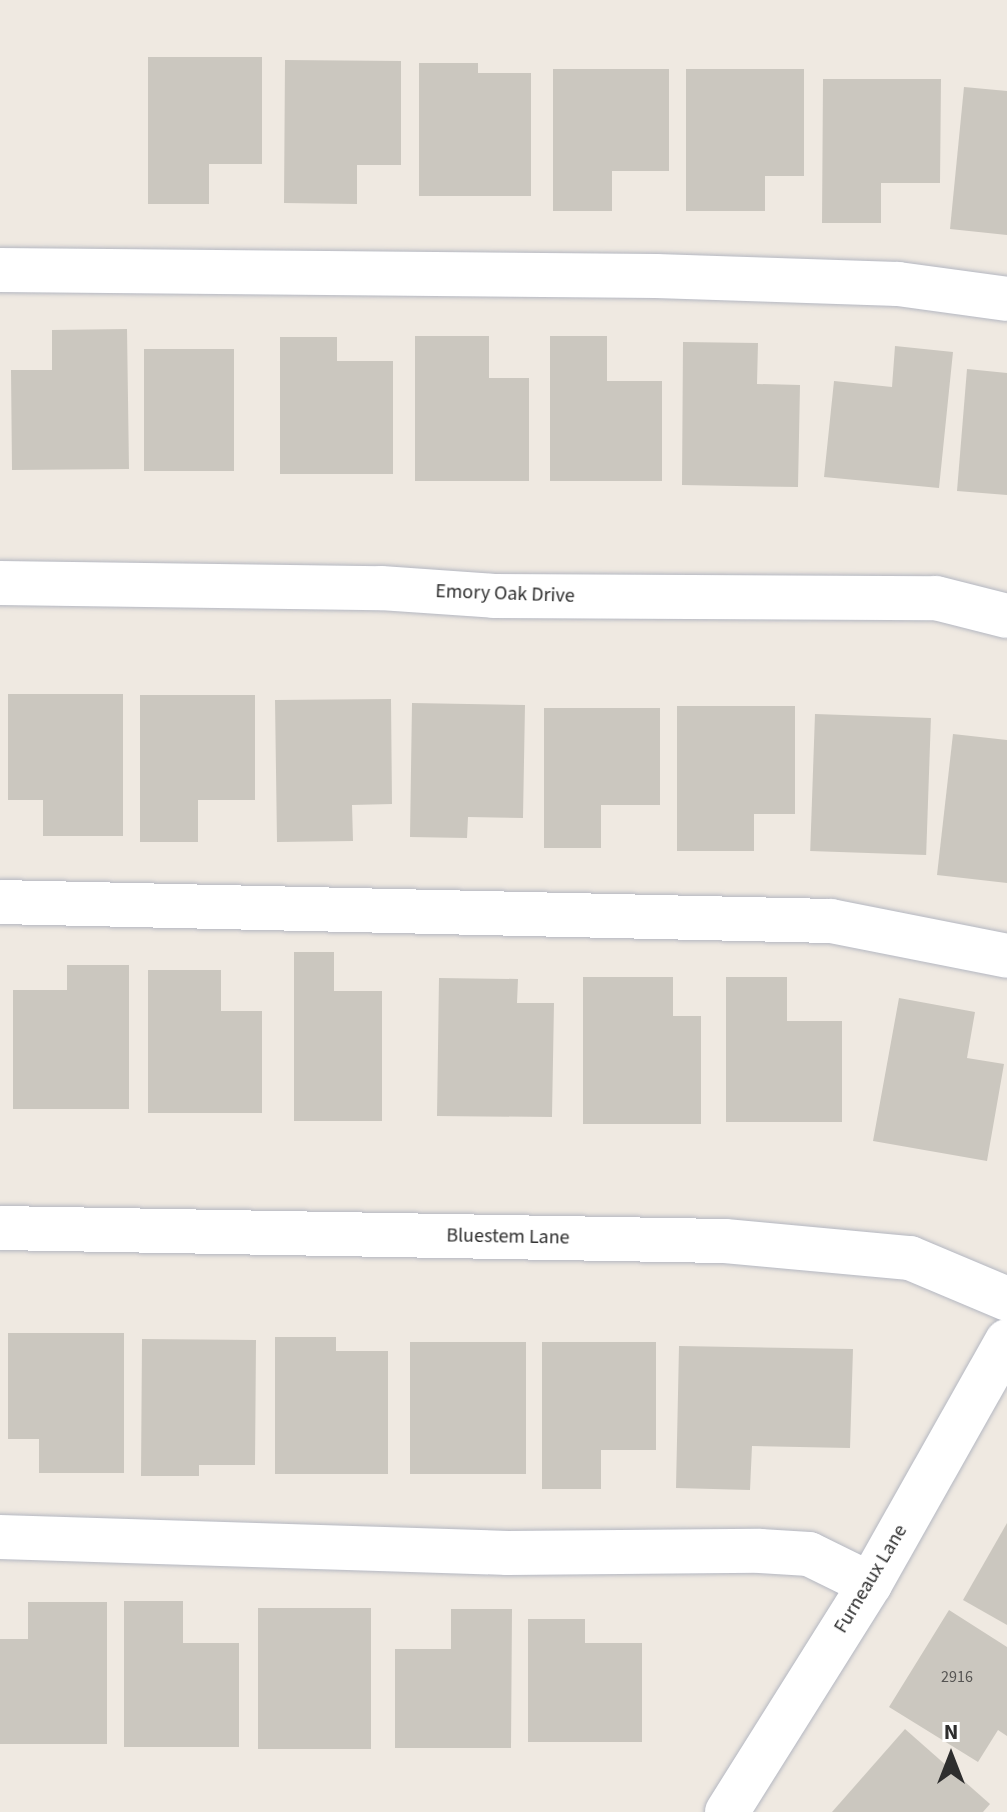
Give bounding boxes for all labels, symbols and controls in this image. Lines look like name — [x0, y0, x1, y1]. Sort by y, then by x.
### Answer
street label: Emory Oak Drive — [435, 580, 575, 608]
street label: Bluestem Lane — [446, 1224, 570, 1250]
street label: Furneaux Lane — [829, 1520, 913, 1638]
house number: 2916 — [941, 1667, 973, 1687]
north arrow — [911, 1716, 991, 1796]
text: N — [944, 1716, 958, 1748]

